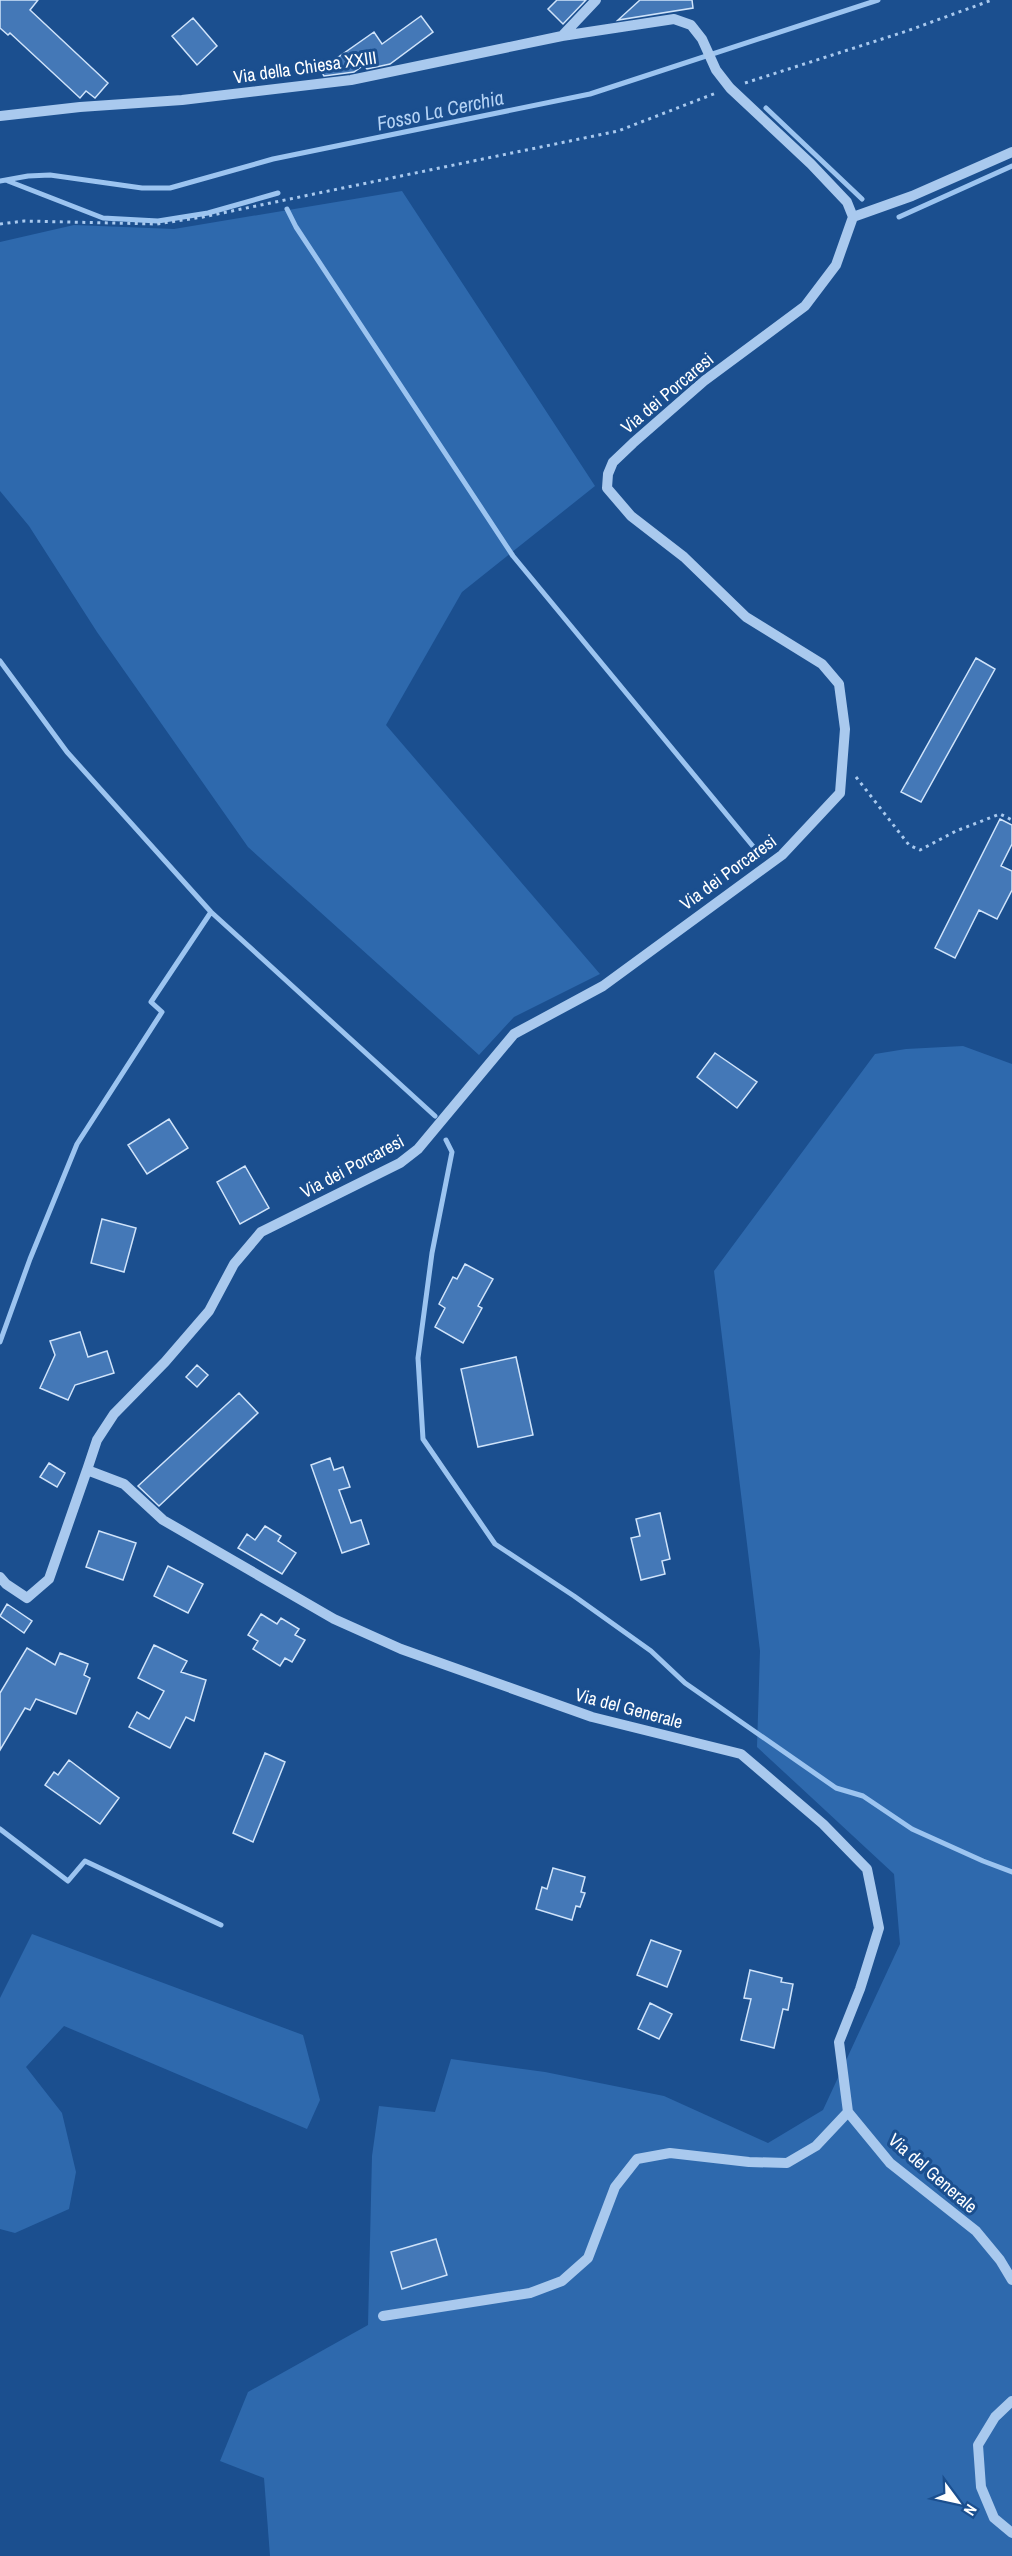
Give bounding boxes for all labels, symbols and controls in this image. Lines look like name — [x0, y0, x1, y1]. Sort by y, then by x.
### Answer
street label: Via della Chiesa XXIII — [232, 45, 378, 89]
water label: Fosso La Cerchia — [374, 83, 506, 137]
street label: Via dei Porcaresi — [615, 347, 719, 439]
street label: Via dei Porcaresi — [675, 828, 781, 916]
street label: Via dei Porcaresi — [296, 1128, 408, 1204]
street label: Via del Generale — [572, 1682, 686, 1734]
street label: Via del Generale — [883, 2127, 983, 2219]
north arrow — [928, 2472, 988, 2532]
text: N — [959, 2500, 982, 2520]

